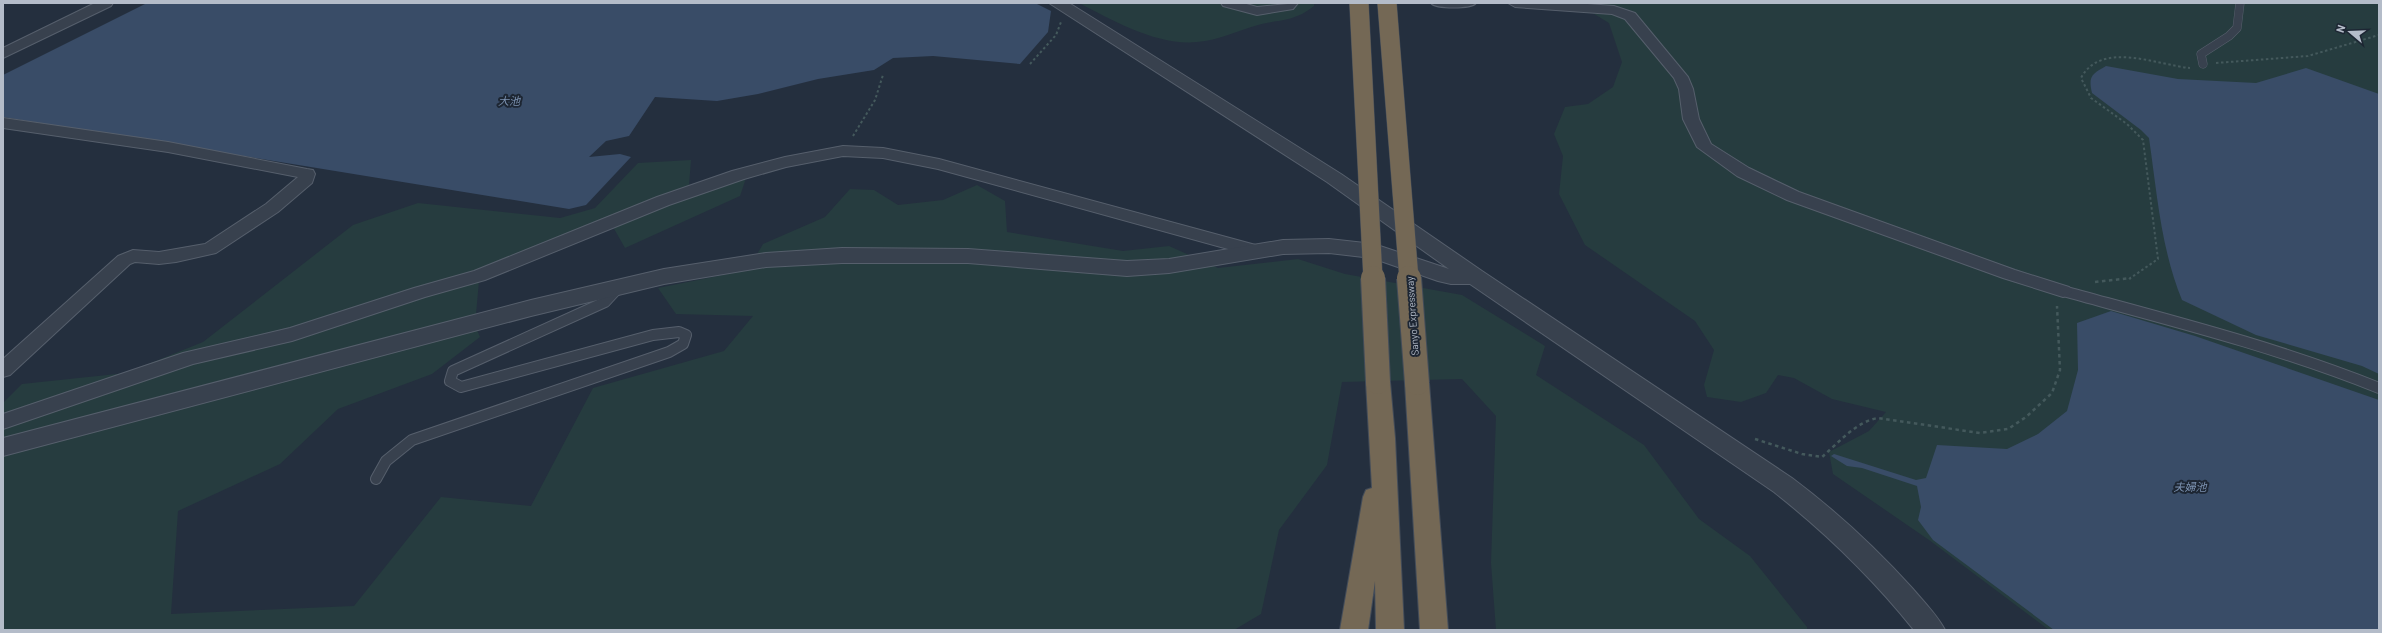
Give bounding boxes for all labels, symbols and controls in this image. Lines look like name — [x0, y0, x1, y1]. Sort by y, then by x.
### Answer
north arrow — [2330, 12, 2370, 52]
text: N — [2333, 23, 2347, 34]
water label: 大池 — [498, 94, 521, 107]
street label: Sanyo Expressway — [1403, 276, 1421, 356]
water label: 夫婦池 — [2174, 480, 2207, 493]

